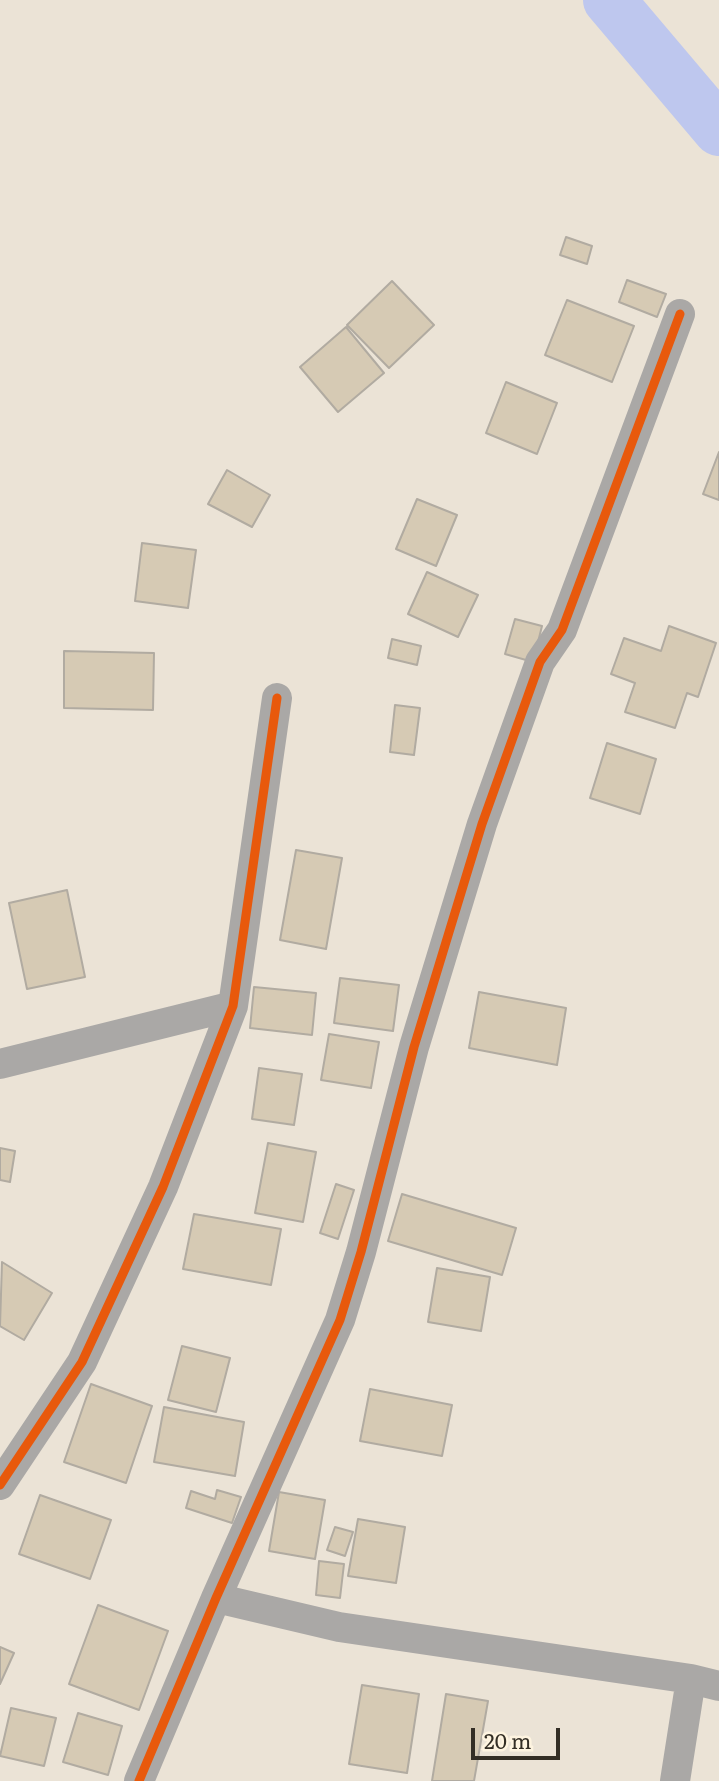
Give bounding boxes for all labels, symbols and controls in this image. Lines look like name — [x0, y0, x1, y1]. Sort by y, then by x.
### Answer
scale bar — [474, 1714, 563, 1758]
text: 20 m — [484, 1724, 531, 1755]

